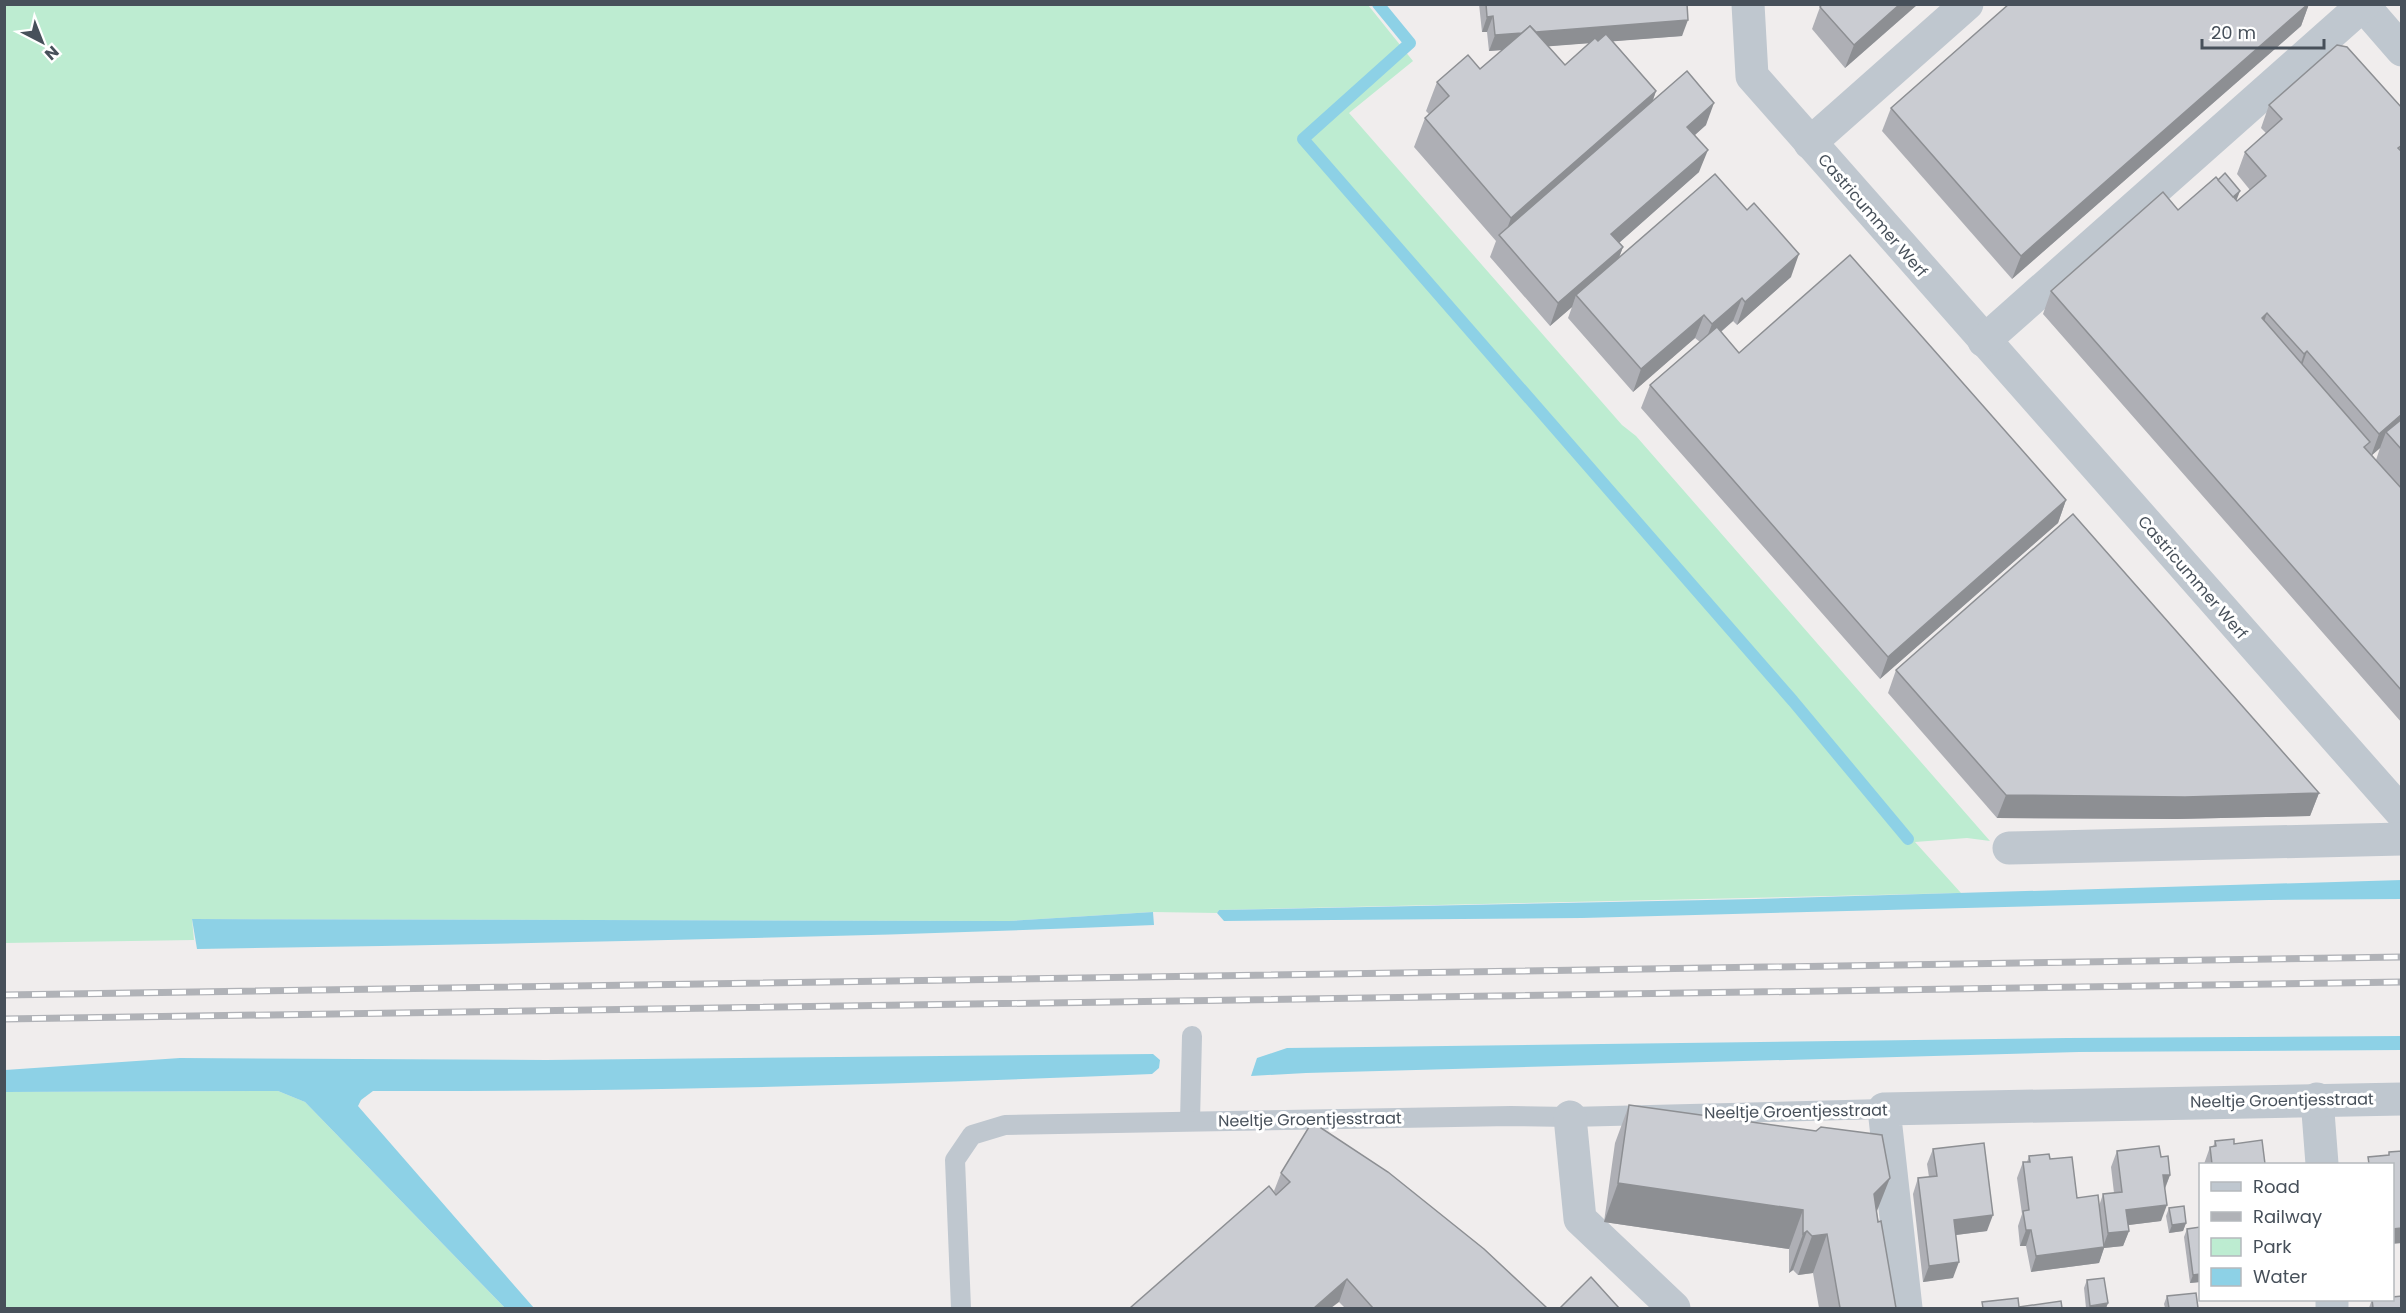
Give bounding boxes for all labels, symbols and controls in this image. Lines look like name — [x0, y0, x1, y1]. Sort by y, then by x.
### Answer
north arrow — [12, 12, 72, 72]
scale bar — [2202, 12, 2324, 50]
text: 20 m — [2211, 20, 2256, 45]
text: N — [40, 40, 64, 65]
street label: Castricummer Werf — [1812, 149, 1933, 282]
street label: Castricummer Werf — [2132, 511, 2253, 644]
street label: Neeltje Groentjesstraat — [2190, 1087, 2374, 1114]
street label: Neeltje Groentjesstraat — [1704, 1098, 1888, 1125]
street label: Neeltje Groentjesstraat — [1218, 1106, 1402, 1133]
legend — [2199, 1163, 2394, 1301]
text: Road — [2253, 1174, 2300, 1199]
text: Railway — [2253, 1204, 2322, 1229]
text: Park — [2253, 1234, 2292, 1259]
text: Water — [2253, 1264, 2307, 1289]

